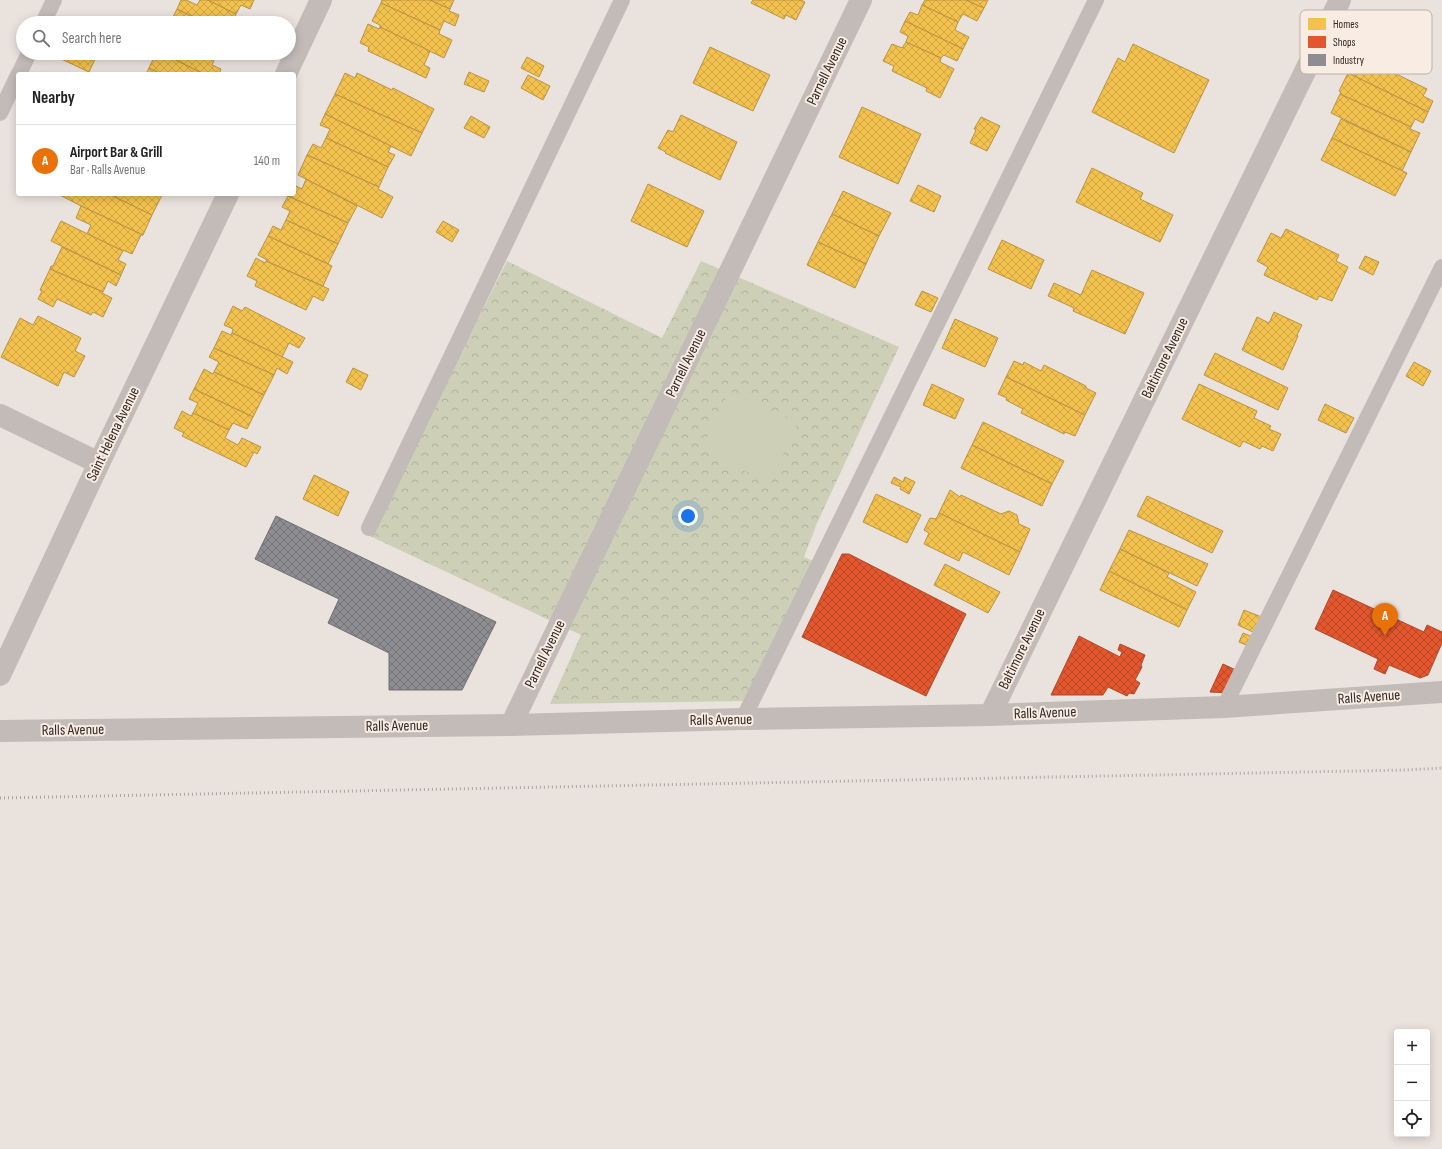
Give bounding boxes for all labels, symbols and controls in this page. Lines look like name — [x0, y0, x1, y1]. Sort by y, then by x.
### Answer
legend — [1300, 10, 1432, 74]
search box — [16, 16, 296, 60]
text: Homes — [1333, 18, 1359, 31]
icon: search — [30, 27, 52, 49]
text: Search here — [62, 29, 122, 48]
street label: Parnell Avenue — [802, 34, 852, 108]
text: Shops — [1333, 36, 1356, 49]
text: Industry — [1333, 54, 1365, 67]
text: Nearby — [32, 88, 75, 108]
text: Airport Bar & Grill — [70, 143, 162, 162]
text: A — [42, 153, 48, 169]
text: 140 m — [254, 153, 280, 169]
text: Bar · Ralls Avenue — [70, 162, 145, 178]
street label: Baltimore Avenue — [1137, 314, 1193, 402]
street label: Parnell Avenue — [661, 326, 711, 400]
street label: Saint Helena Avenue — [82, 384, 144, 484]
your location — [678, 506, 698, 526]
pin: A — [1372, 603, 1398, 636]
street label: Baltimore Avenue — [994, 605, 1050, 693]
street label: Parnell Avenue — [520, 617, 570, 691]
street label: Ralls Avenue — [1337, 685, 1401, 709]
street label: Ralls Avenue — [1013, 702, 1077, 724]
street label: Ralls Avenue — [690, 710, 752, 730]
street label: Ralls Avenue — [366, 716, 428, 736]
street label: Ralls Avenue — [42, 720, 104, 740]
map controls — [1394, 1029, 1430, 1137]
button: + — [1394, 1029, 1430, 1065]
button: − — [1394, 1065, 1430, 1101]
button: locate — [1394, 1101, 1430, 1137]

